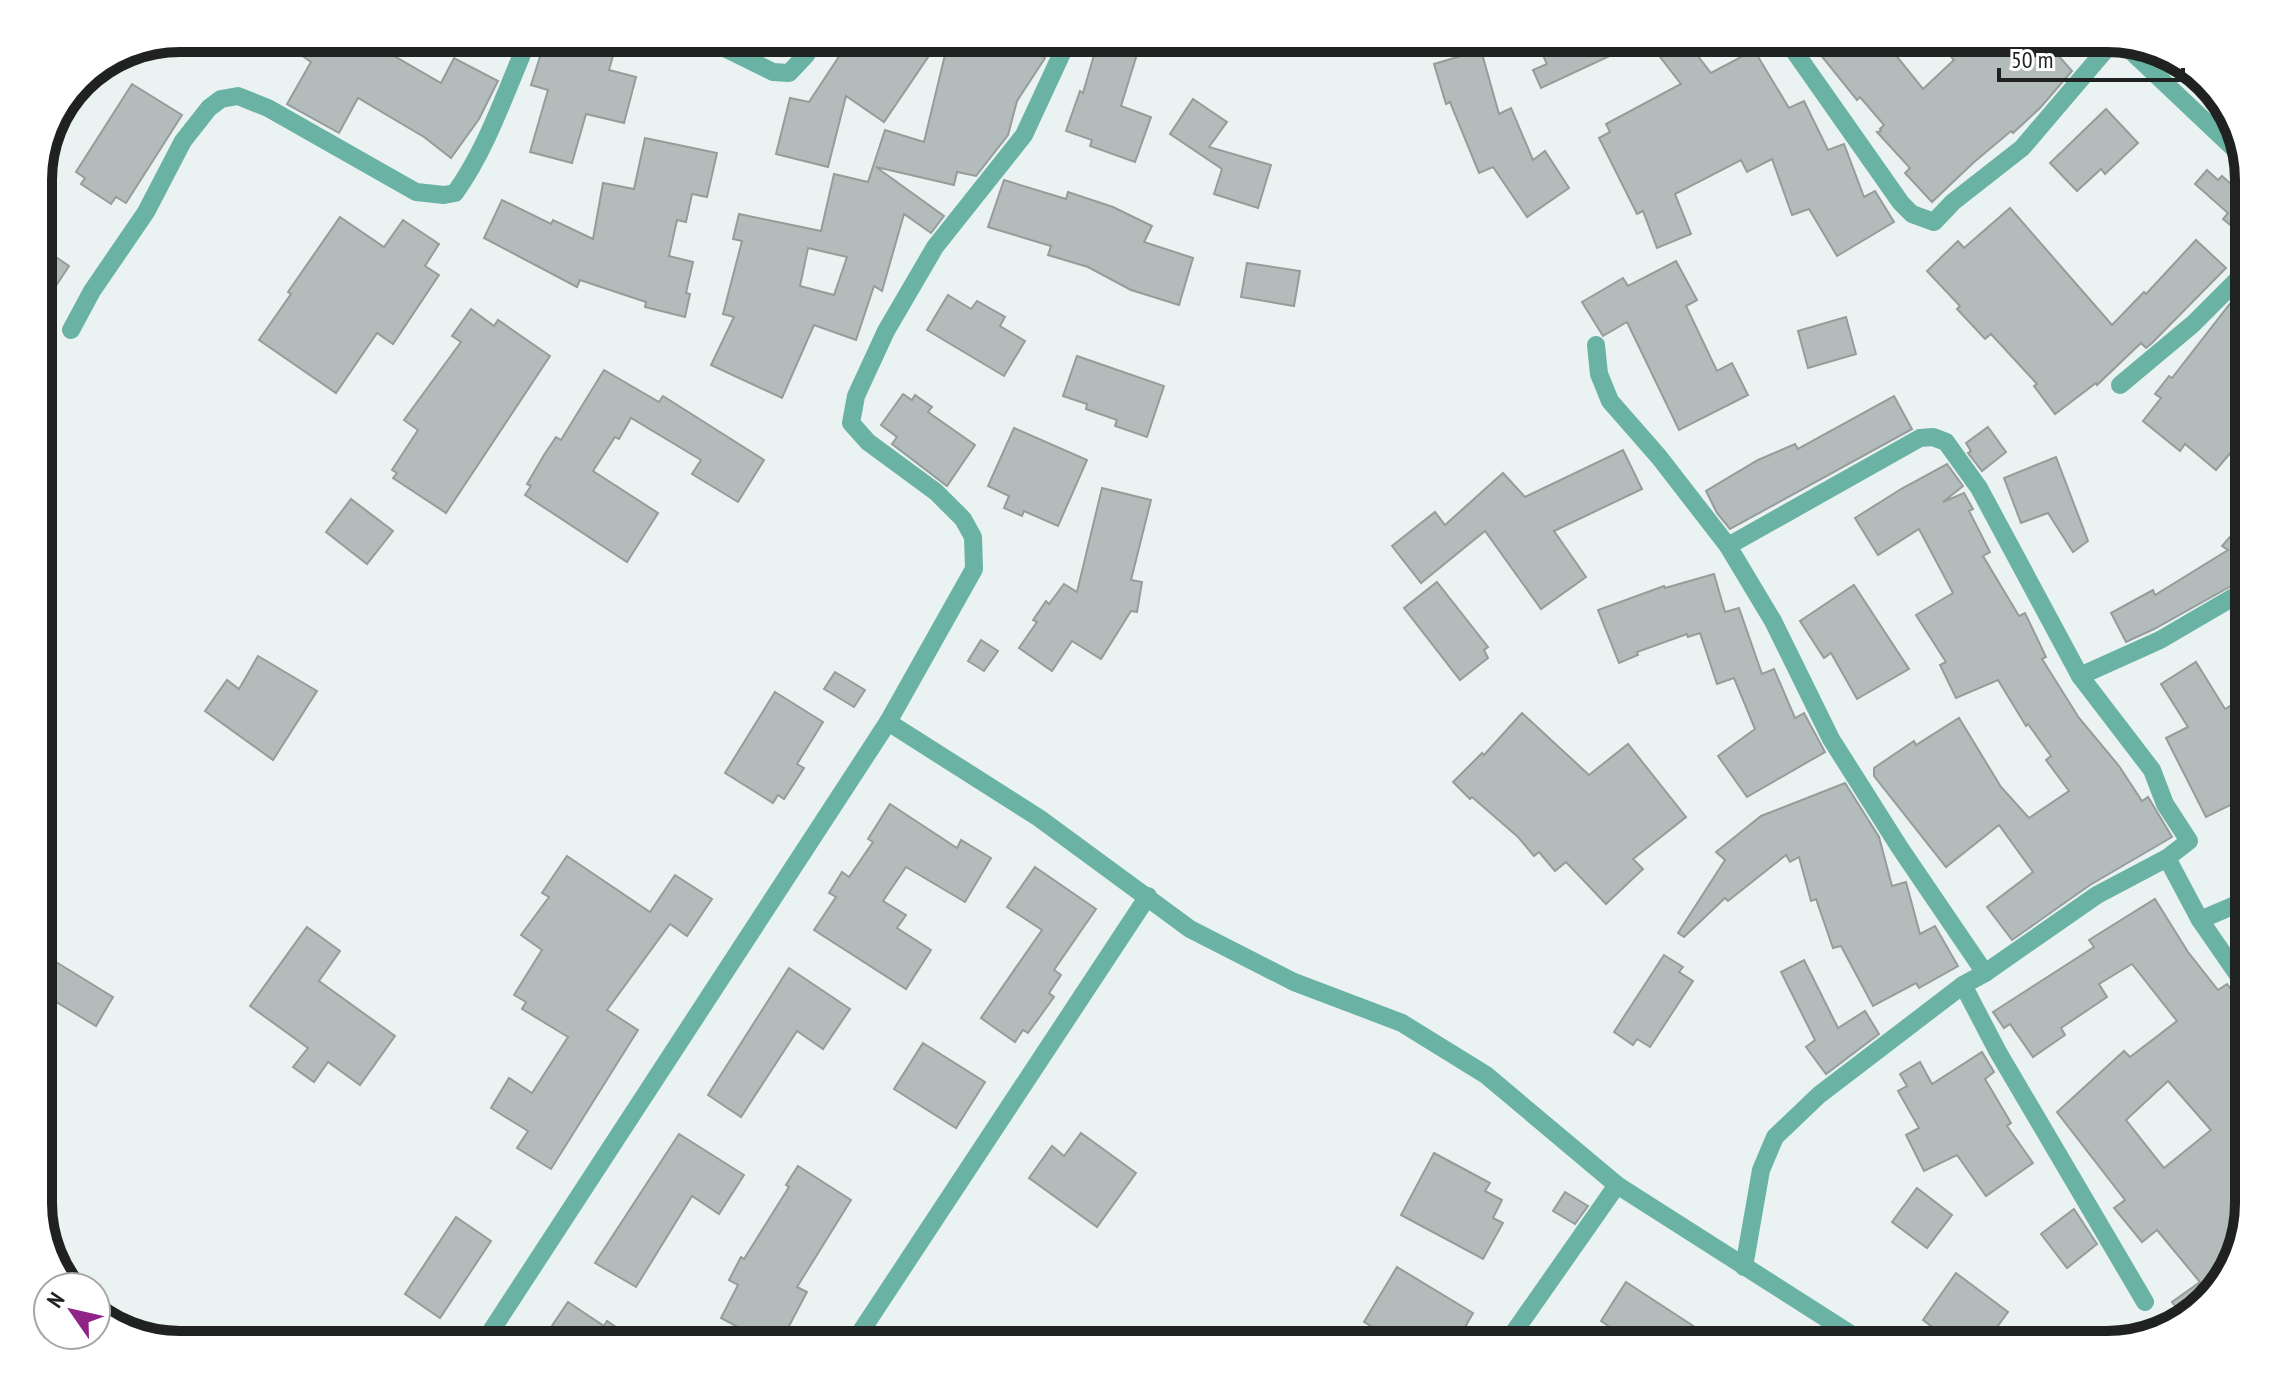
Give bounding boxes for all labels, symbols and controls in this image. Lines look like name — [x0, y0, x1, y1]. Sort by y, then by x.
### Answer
scale bar — [1999, 32, 2183, 82]
text: 50 m — [2011, 44, 2053, 75]
north arrow — [32, 1271, 112, 1351]
text: N — [40, 1287, 70, 1313]

